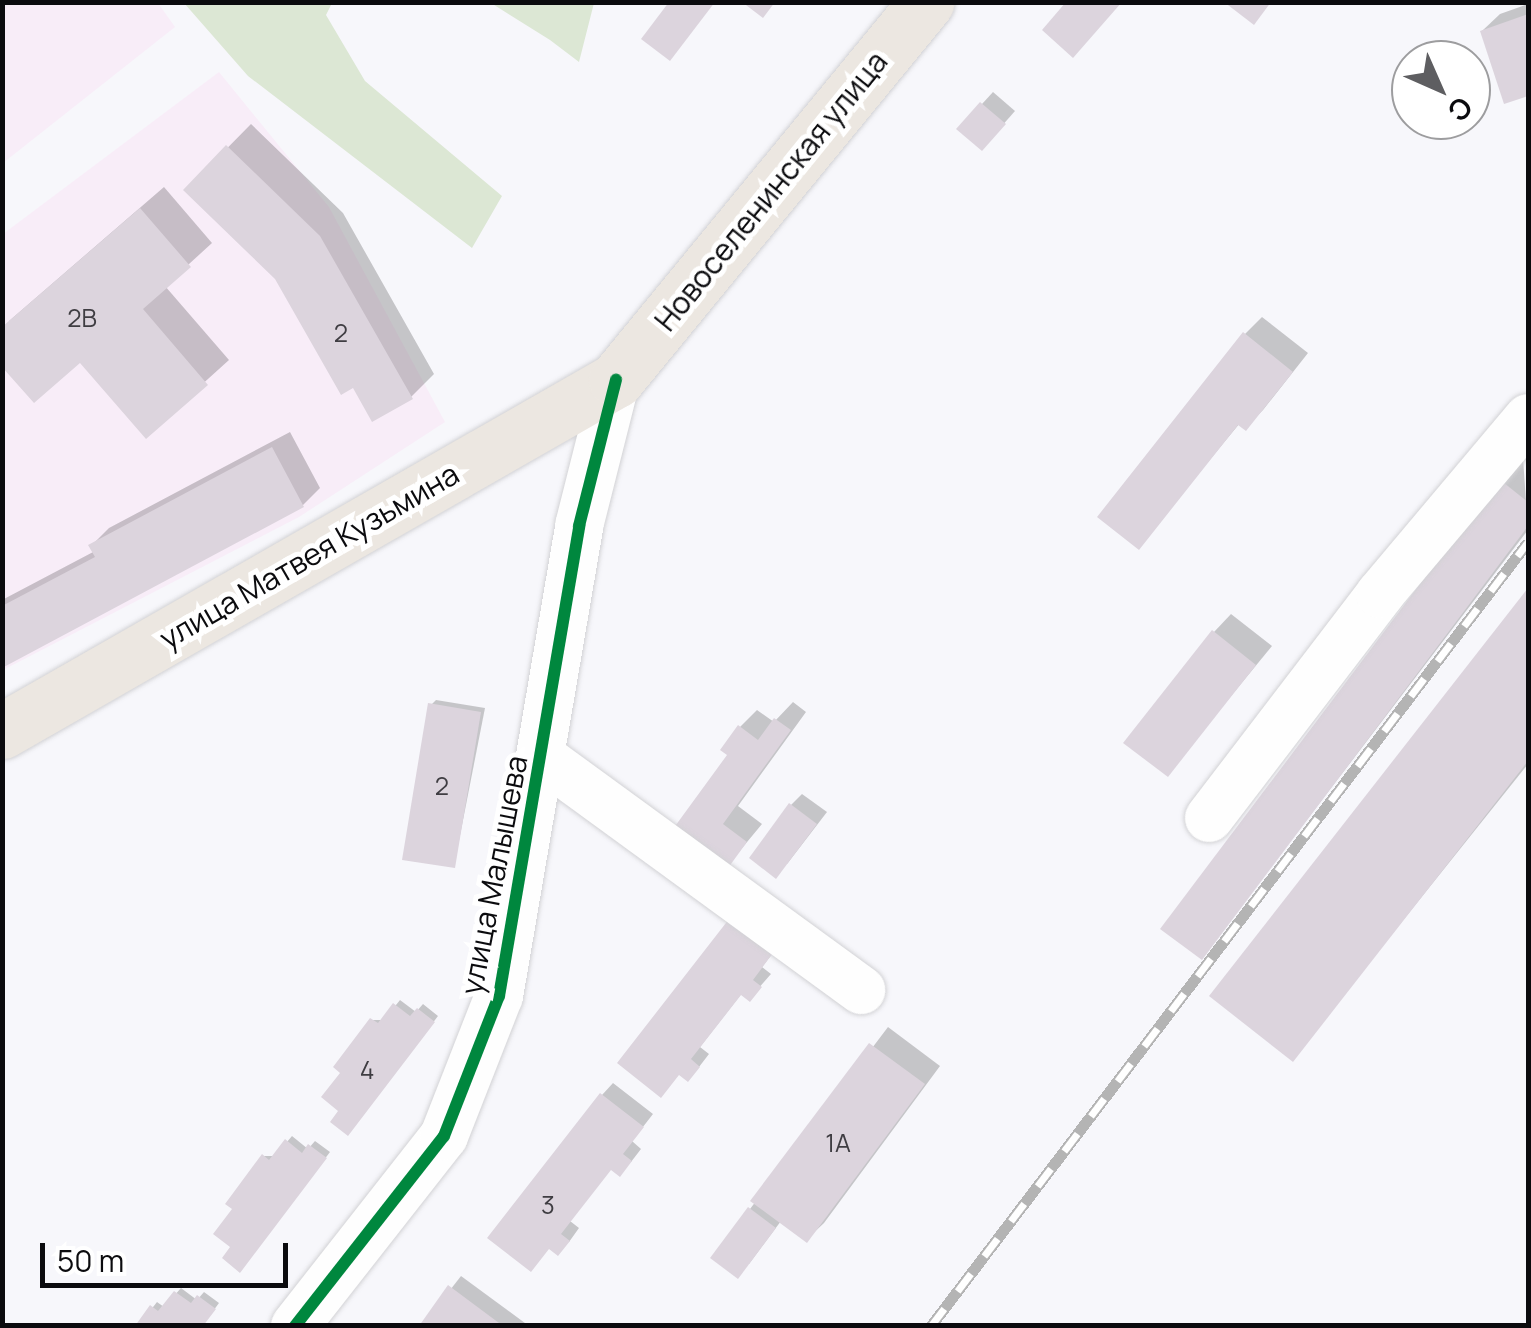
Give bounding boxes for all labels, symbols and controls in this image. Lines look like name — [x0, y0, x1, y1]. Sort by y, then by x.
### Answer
north arrow — [1391, 40, 1491, 140]
street label: Новоселенинская улица — [647, 44, 895, 338]
text: С — [1440, 89, 1482, 131]
house number: 2В — [67, 303, 97, 333]
house number: 2 — [334, 318, 348, 348]
street label: улица Матвея Кузьмина — [153, 456, 465, 656]
street label: улица Малышева — [453, 752, 535, 998]
house number: 2 — [435, 771, 449, 801]
house number: 4 — [360, 1055, 374, 1085]
house number: 1А — [825, 1128, 851, 1158]
house number: 3 — [541, 1190, 555, 1220]
scale bar — [45, 1223, 292, 1285]
text: 50 m — [57, 1240, 124, 1281]

